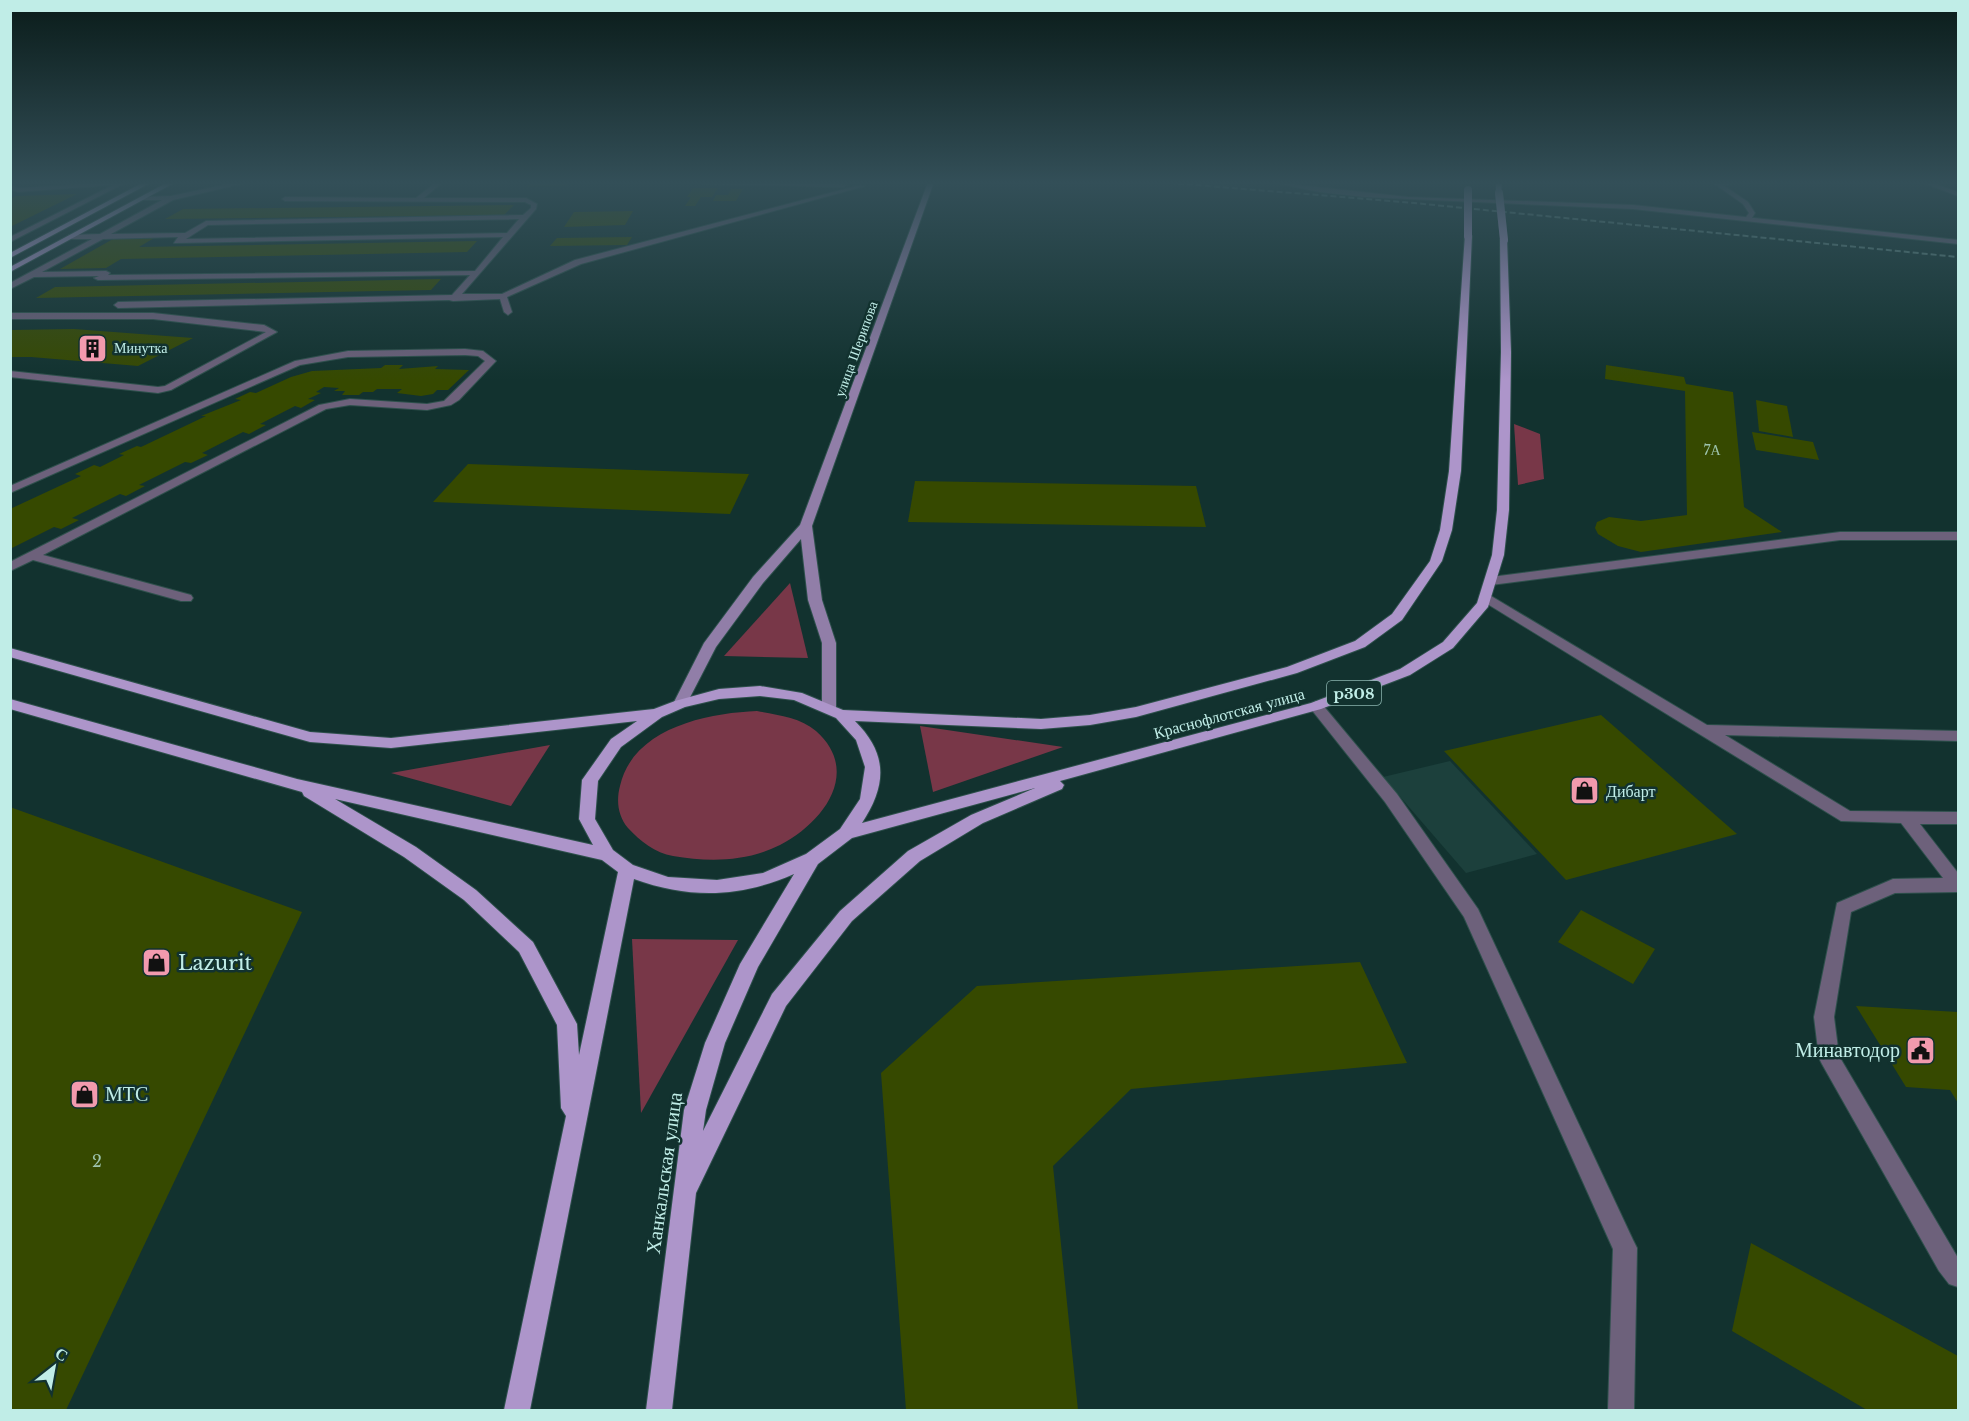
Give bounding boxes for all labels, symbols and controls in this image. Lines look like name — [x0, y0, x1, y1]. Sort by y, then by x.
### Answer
street label: улица Шерипова — [830, 298, 882, 399]
building icon: Минутка — [77, 332, 109, 364]
place label: Минутка — [114, 339, 168, 357]
house number: 7А — [1703, 441, 1721, 459]
road number: p308 — [1327, 681, 1381, 705]
street label: Краснофлотская улица — [1151, 683, 1307, 743]
shop icon: Дибарт — [1569, 775, 1601, 807]
place label: Дибарт — [1606, 781, 1656, 801]
shop icon: Lazurit — [141, 947, 173, 979]
place label: Lazurit — [178, 951, 253, 975]
public building icon: Минавтодор — [1905, 1034, 1937, 1066]
place label: Минавтодор — [1795, 1038, 1900, 1062]
shop icon: МТС — [68, 1078, 100, 1110]
place label: МТС — [105, 1082, 148, 1106]
street label: Ханкальская улица — [641, 1090, 687, 1255]
house number: 2 — [92, 1151, 102, 1171]
north arrow — [24, 1337, 84, 1397]
text: С — [52, 1343, 72, 1366]

